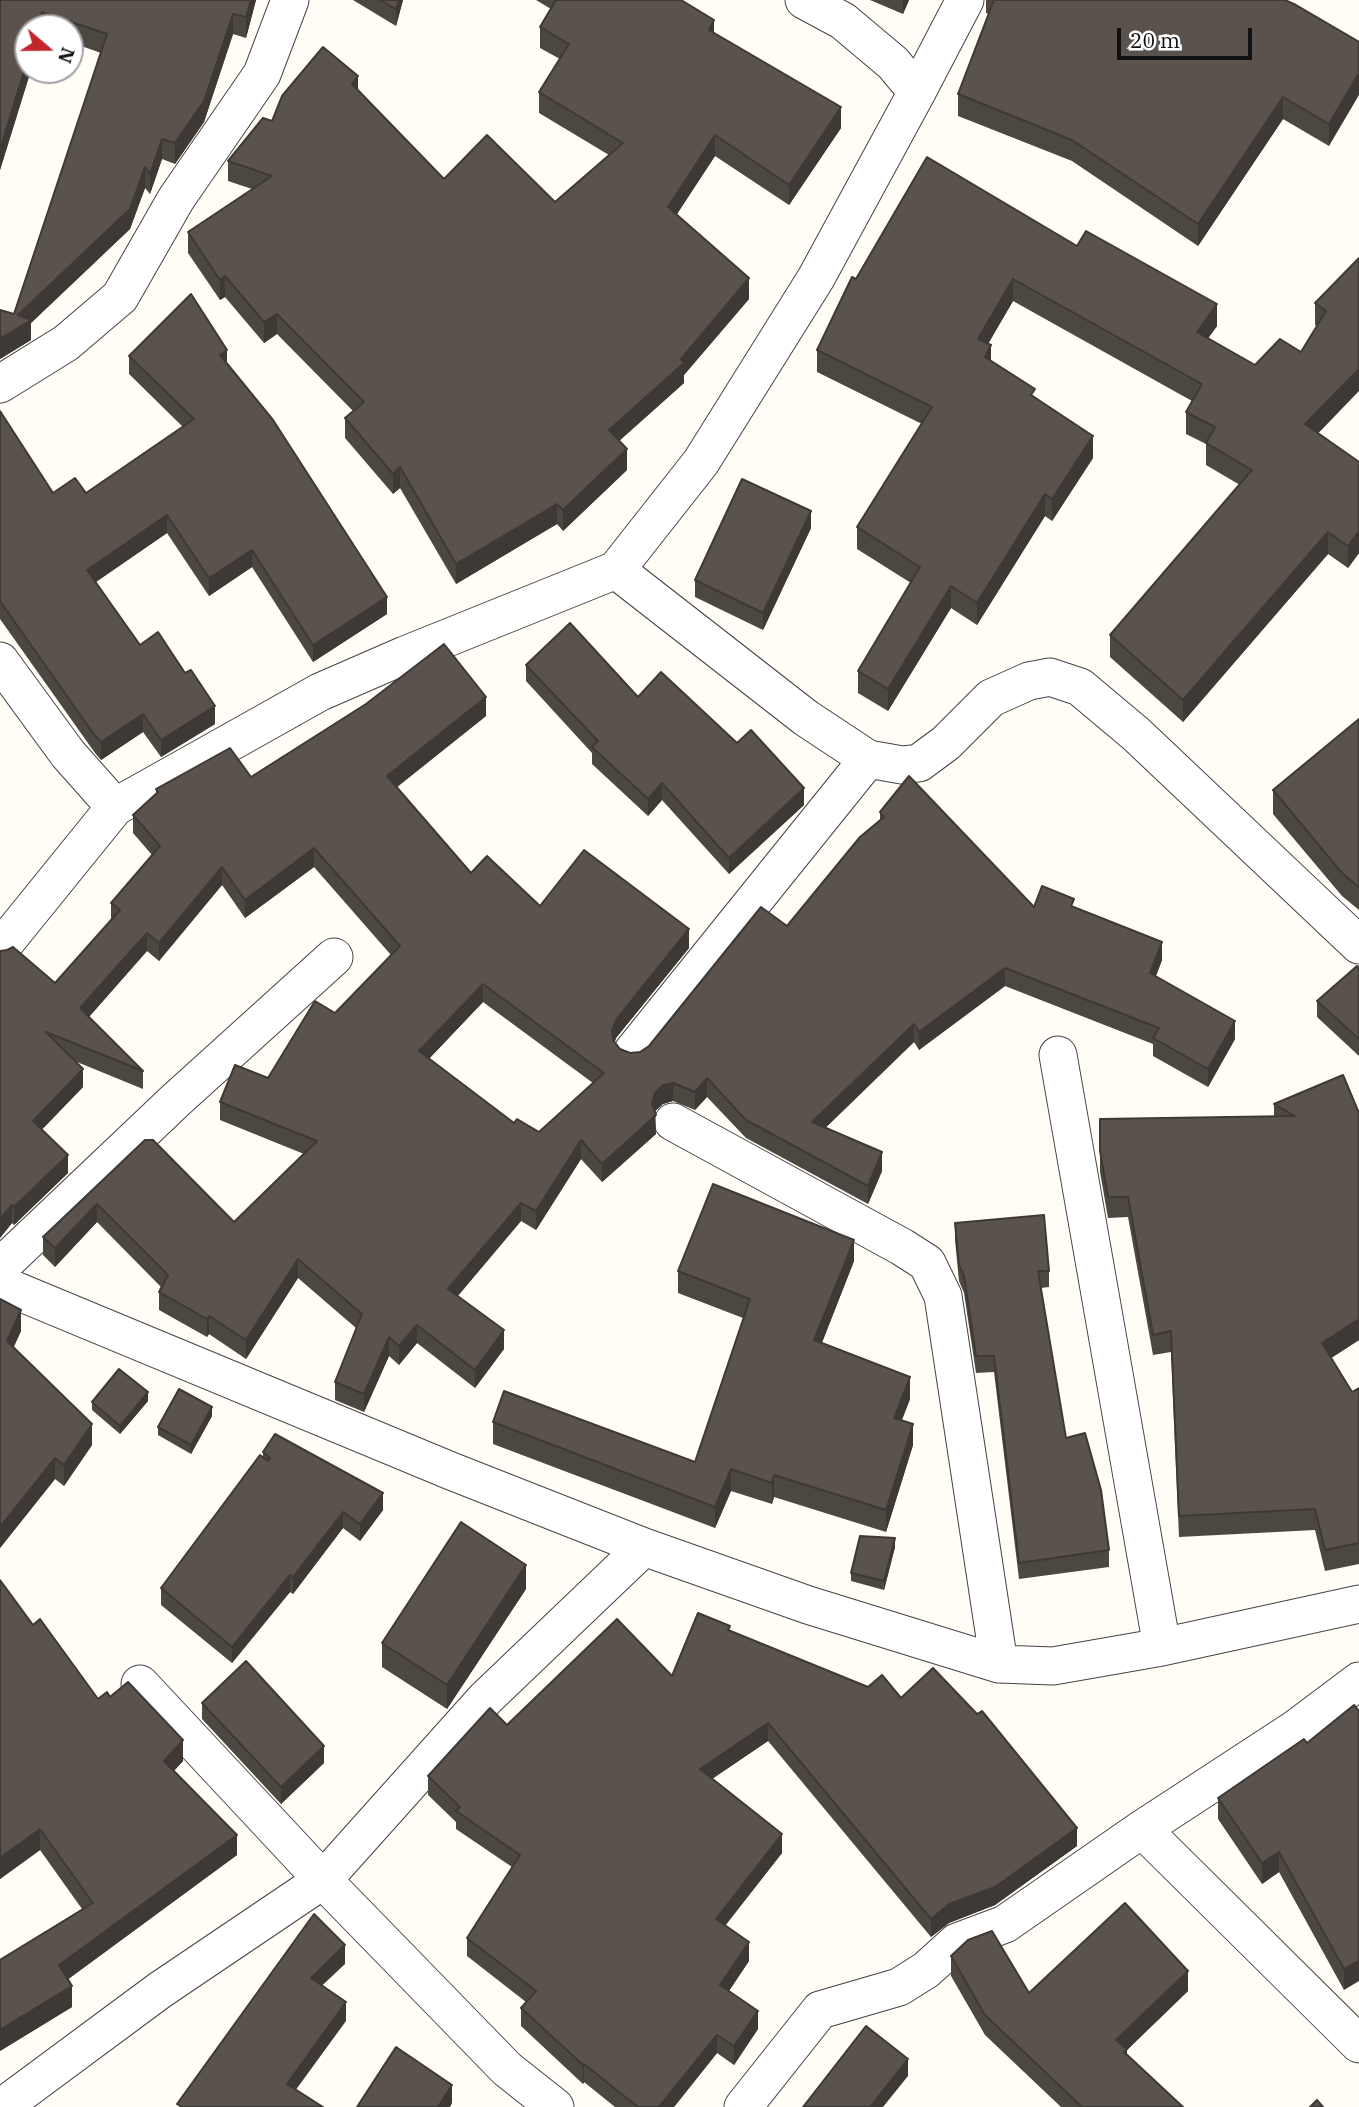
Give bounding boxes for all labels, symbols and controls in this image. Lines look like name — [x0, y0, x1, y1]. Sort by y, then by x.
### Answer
north arrow — [14, 14, 84, 84]
scale bar — [1121, 14, 1256, 58]
text: 20 m — [1130, 26, 1180, 54]
text: N — [53, 44, 81, 67]

